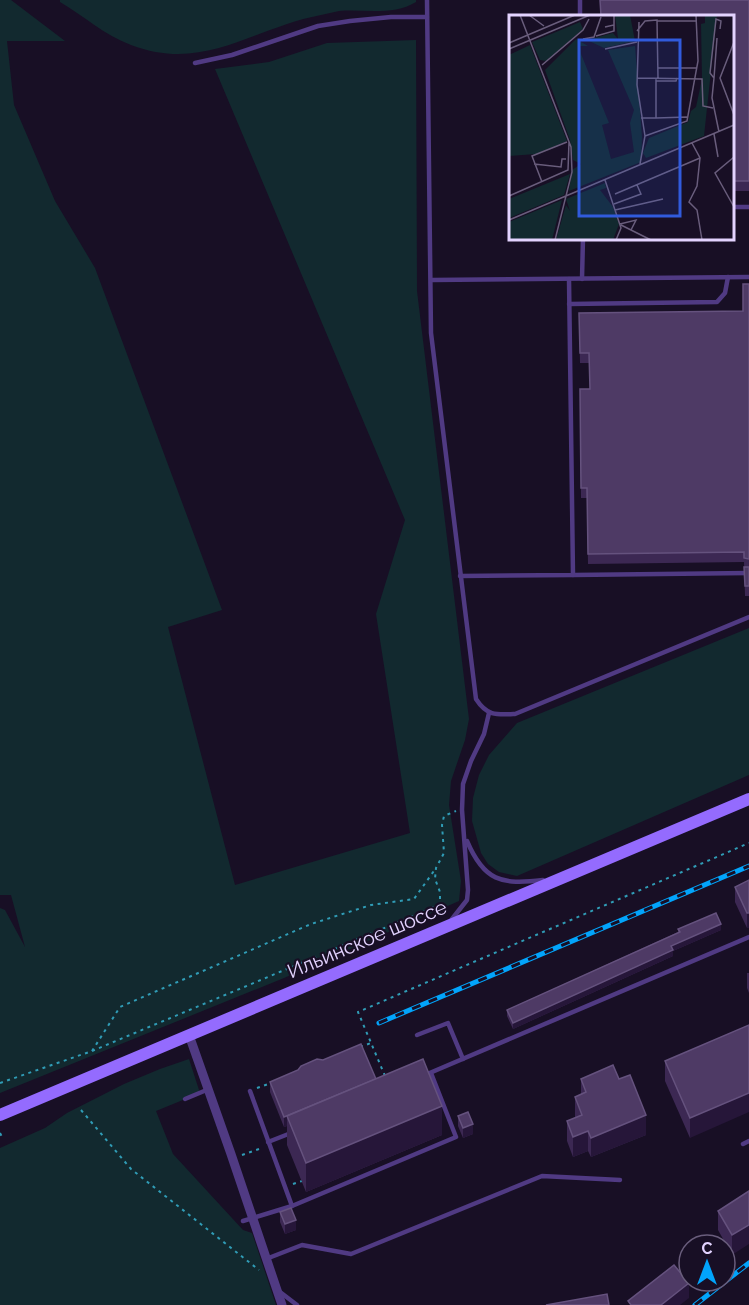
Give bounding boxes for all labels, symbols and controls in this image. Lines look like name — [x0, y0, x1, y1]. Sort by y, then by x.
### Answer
inset map — [509, 15, 734, 240]
street label: Ильинское шоссе — [284, 894, 451, 983]
north arrow — [677, 1233, 737, 1293]
text: С — [702, 1239, 713, 1258]

